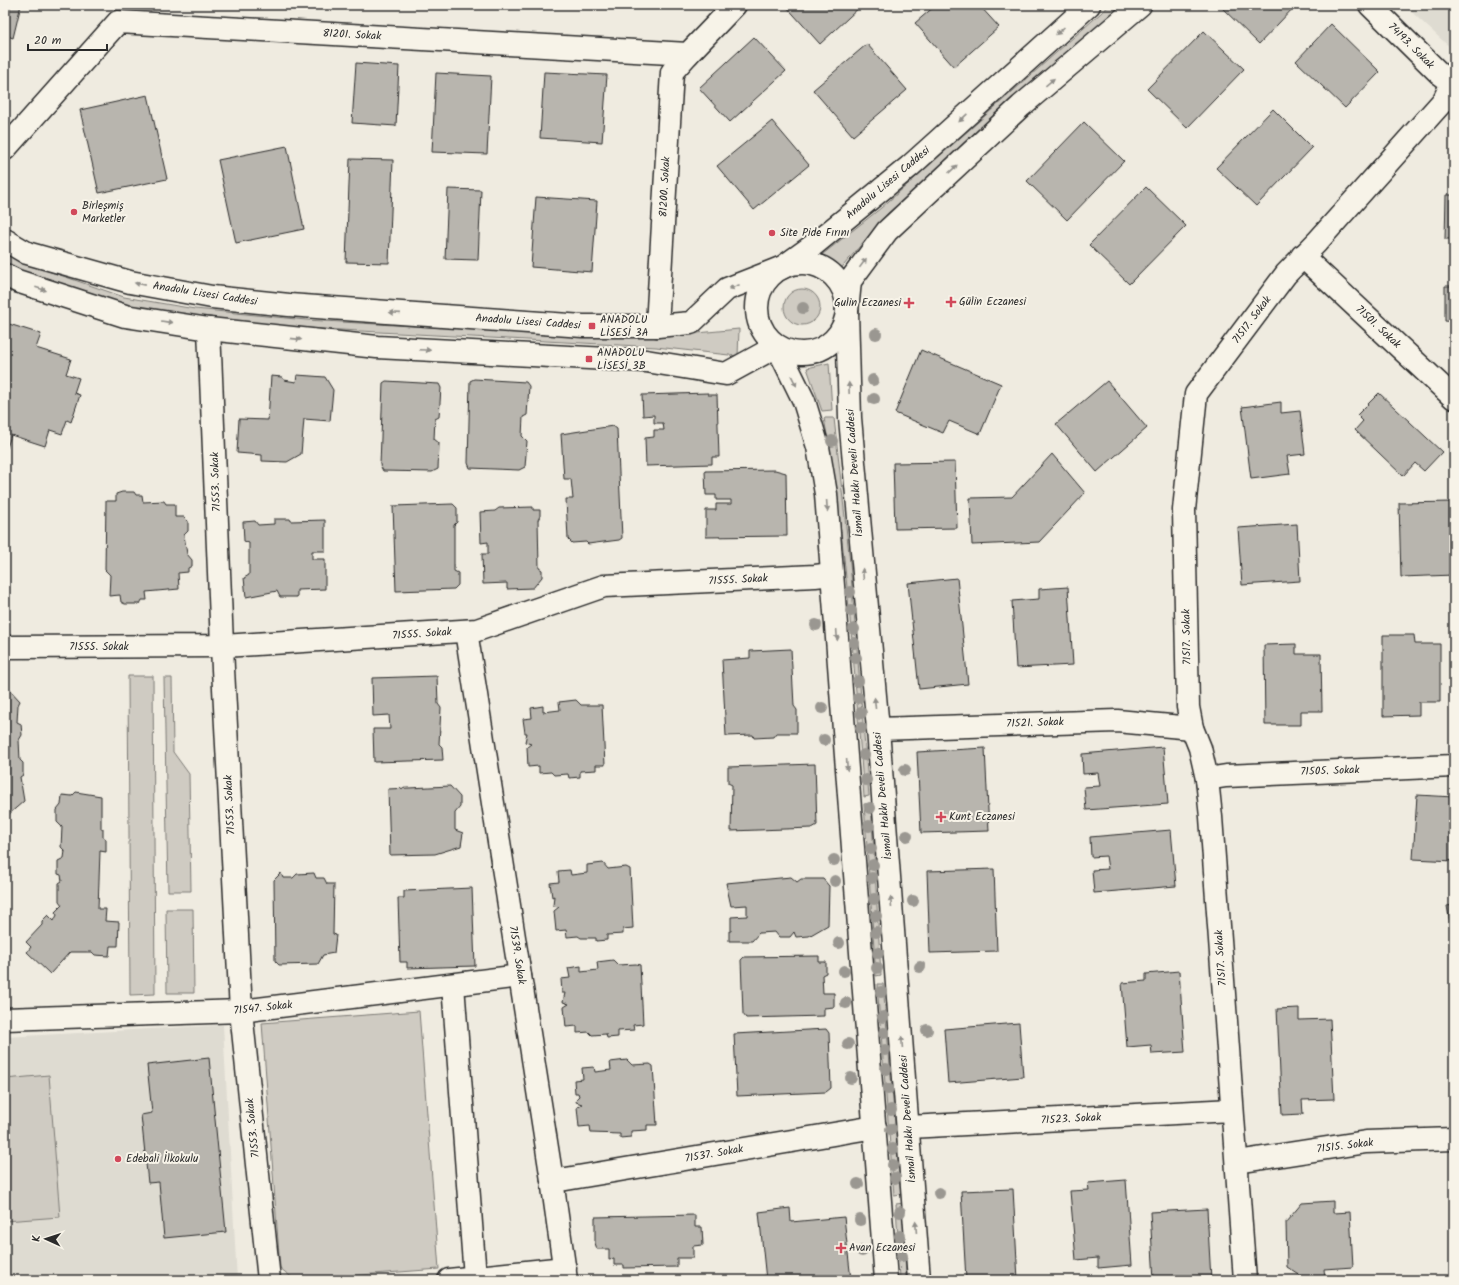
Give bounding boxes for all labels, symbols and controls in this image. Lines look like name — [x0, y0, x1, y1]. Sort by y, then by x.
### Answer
street label: 74193. Sokak — [1384, 19, 1439, 74]
street label: 81201. Sokak — [322, 24, 383, 46]
scale bar — [28, 26, 107, 52]
one-way arrow — [1054, 26, 1065, 35]
text: 20 m — [34, 31, 62, 50]
one-way arrow — [1044, 78, 1055, 87]
one-way arrow — [958, 113, 968, 122]
street label: Anadolu Lisesi Caddesi — [842, 142, 934, 224]
street label: 81200. Sokak — [654, 155, 676, 218]
one-way arrow — [948, 164, 958, 174]
place label: Birleşmiş Marketler — [82, 197, 126, 228]
marker: Birleşmiş Marketler — [69, 207, 79, 217]
place label: Site Pide Fırını — [780, 224, 849, 242]
marker: Site Pide Fırını — [767, 228, 777, 238]
one-way arrow — [859, 257, 868, 268]
street label: Anadolu Lisesi Caddesi — [151, 277, 259, 311]
one-way arrow — [134, 281, 147, 287]
one-way arrow — [728, 284, 740, 290]
one-way arrow — [36, 286, 48, 292]
street label: 71517. Sokak — [1228, 291, 1277, 348]
place label: Gülin Eczanesi — [959, 293, 1026, 311]
place label: Gulin Eczanesi — [834, 294, 901, 312]
marker: Gülin Eczanesi — [946, 297, 956, 307]
marker: Gulin Eczanesi — [904, 298, 914, 308]
street label: 71501. Sokak — [1351, 301, 1405, 353]
one-way arrow — [389, 309, 401, 316]
street label: Anadolu Lisesi Caddesi — [475, 309, 582, 335]
place label: ANADOLU LİSESİ 3A — [600, 311, 649, 342]
one-way arrow — [160, 320, 173, 326]
marker: ANADOLU LİSESİ 3A — [587, 321, 597, 331]
one-way arrow — [290, 335, 302, 342]
place label: ANADOLU LİSESİ 3B — [597, 344, 646, 375]
one-way arrow — [419, 347, 431, 354]
marker: ANADOLU LİSESİ 3B — [584, 354, 594, 364]
one-way arrow — [791, 375, 797, 387]
one-way arrow — [846, 382, 853, 394]
street label: İsmail Hakkı Develi Caddesi — [842, 408, 868, 538]
street label: 71553. Sokak — [206, 451, 226, 512]
one-way arrow — [823, 500, 830, 512]
one-way arrow — [860, 568, 867, 580]
street label: 71555. Sokak — [708, 569, 769, 591]
street label: 71517. Sokak — [1177, 608, 1196, 665]
street label: 71555. Sokak — [392, 623, 453, 645]
one-way arrow — [833, 629, 840, 641]
street label: 71555. Sokak — [69, 638, 130, 656]
one-way arrow — [872, 697, 879, 709]
street label: 71521. Sokak — [1006, 713, 1065, 733]
street label: İsmail Hakkı Develi Caddesi — [868, 731, 898, 861]
one-way arrow — [843, 759, 850, 771]
street label: 71505. Sokak — [1300, 761, 1361, 781]
street label: 71553. Sokak — [219, 774, 241, 835]
place label: Kunt Eczanesi — [949, 808, 1015, 826]
marker: Kunt Eczanesi — [936, 812, 946, 822]
one-way arrow — [888, 896, 895, 908]
street label: 71539. Sokak — [503, 924, 531, 987]
street label: 71517. Sokak — [1210, 928, 1232, 987]
street label: 71547. Sokak — [233, 996, 294, 1020]
one-way arrow — [899, 1036, 905, 1048]
street label: İsmail Hakkı Develi Caddesi — [895, 1054, 921, 1184]
street label: 71553. Sokak — [241, 1096, 265, 1159]
street label: 71523. Sokak — [1040, 1108, 1102, 1130]
street label: 71515. Sokak — [1316, 1133, 1375, 1158]
street label: 71537. Sokak — [683, 1140, 745, 1168]
place label: Edebali İlkokulu — [126, 1150, 199, 1168]
marker: Edebali İlkokulu — [113, 1154, 123, 1164]
north arrow — [26, 1219, 66, 1259]
one-way arrow — [912, 1221, 919, 1233]
text: K — [28, 1234, 46, 1242]
place label: Avan Eczanesi — [849, 1239, 916, 1257]
marker: Avan Eczanesi — [836, 1243, 846, 1253]

